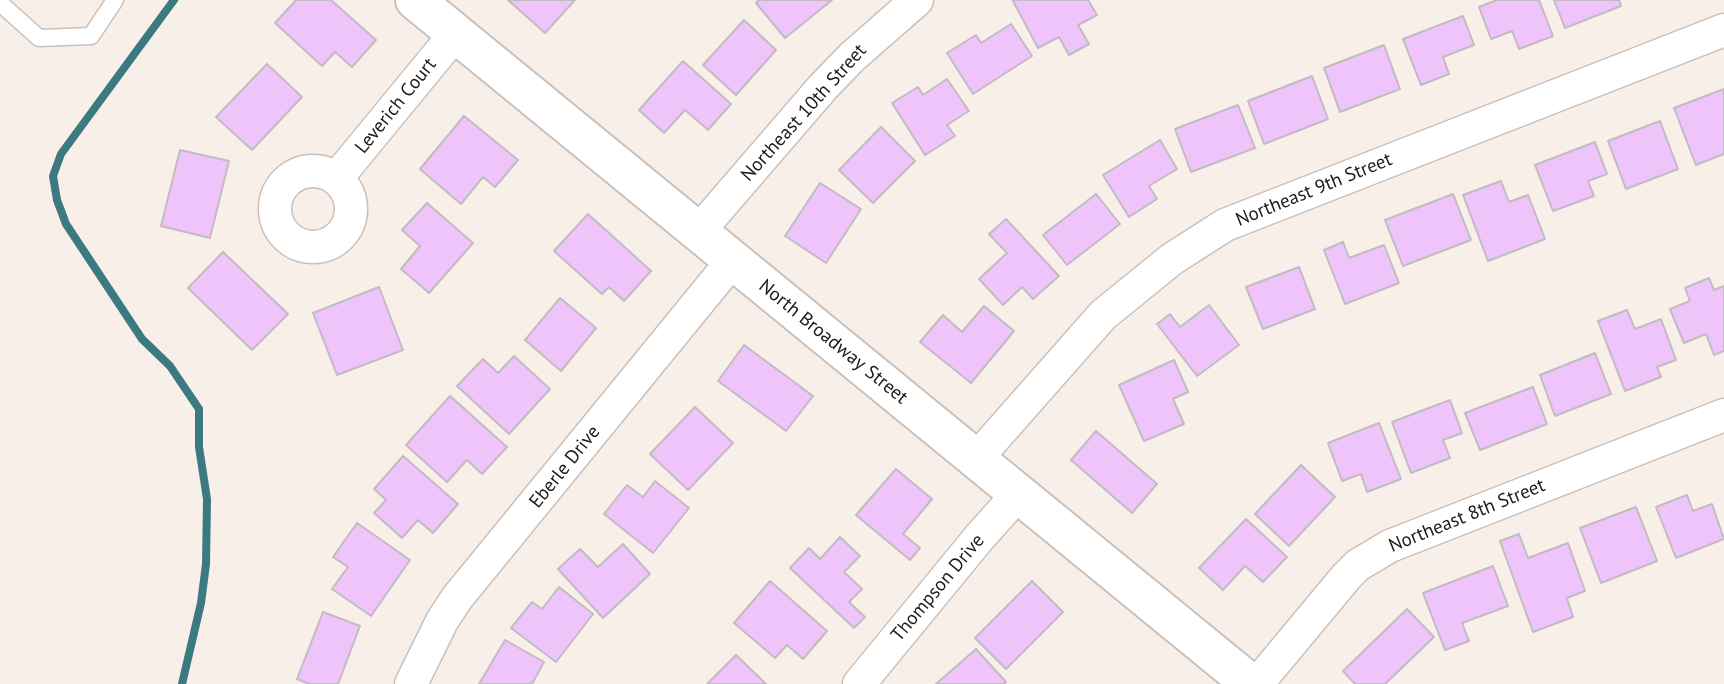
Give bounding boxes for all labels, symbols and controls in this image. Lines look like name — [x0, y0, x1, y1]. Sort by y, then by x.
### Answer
street label: Northeast 10th Street — [736, 40, 872, 186]
street label: Leverich Court — [351, 54, 441, 158]
street label: Northeast 9th Street — [1233, 148, 1395, 232]
street label: North Broadway Street — [754, 275, 912, 409]
street label: Eberle Drive — [525, 421, 605, 513]
street label: Northeast 8th Street — [1386, 474, 1548, 558]
street label: Thompson Drive — [887, 530, 989, 646]

